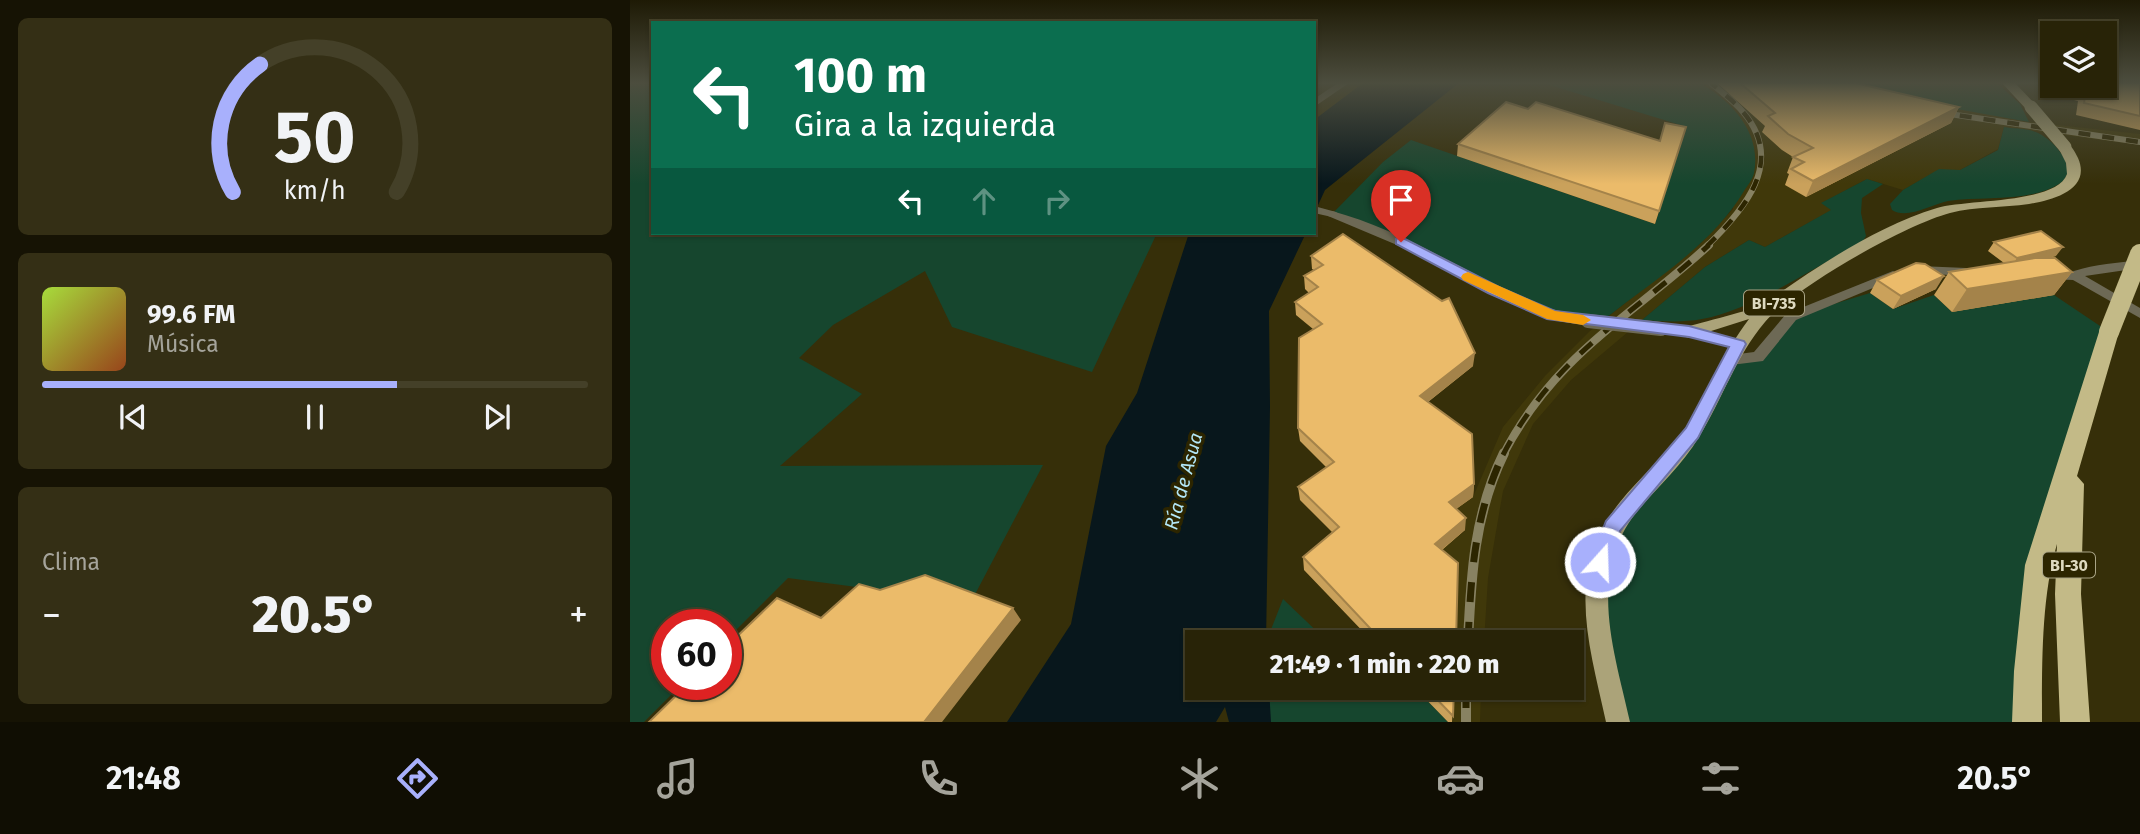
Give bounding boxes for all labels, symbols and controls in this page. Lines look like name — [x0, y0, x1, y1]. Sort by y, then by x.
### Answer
map controls — [2040, 21, 2117, 98]
button: layers — [2040, 21, 2117, 98]
text: 100 m — [794, 46, 927, 105]
icon: left — [679, 49, 770, 140]
text: 50 — [274, 95, 356, 182]
text: Gira a la izquierda — [794, 106, 1056, 144]
pin — [1371, 170, 1431, 242]
text: km/h — [284, 176, 346, 206]
icon: arrive — [1382, 181, 1420, 219]
icon: left — [892, 182, 930, 220]
icon: ahead — [965, 182, 1003, 220]
icon: right — [1038, 182, 1076, 220]
road number: BI-735 — [1744, 290, 1804, 316]
text: 99.6 FM — [147, 299, 235, 330]
text: Música — [147, 330, 219, 358]
icon: previous — [114, 398, 152, 436]
icon: pause — [296, 398, 334, 436]
icon: next — [478, 398, 516, 436]
water label: Ría de Asua — [1159, 430, 1207, 532]
position arrow — [1563, 525, 1637, 599]
text: Clima — [42, 548, 100, 576]
road number: BI-30 — [2043, 552, 2095, 578]
text: 20.5° — [252, 583, 378, 646]
text: − — [42, 592, 61, 638]
text: + — [569, 592, 588, 638]
speed limit sign: 60 — [651, 609, 742, 700]
text: 21:49 · 1 min · 220 m — [1270, 649, 1499, 680]
icon: directions — [393, 754, 442, 803]
icon: music — [653, 754, 702, 803]
icon: phone — [914, 754, 963, 803]
icon: climate — [1175, 754, 1224, 803]
icon: car — [1436, 754, 1485, 803]
icon: filters — [1696, 754, 1745, 803]
text: 21:48 — [106, 759, 181, 797]
text: 20.5° — [1957, 759, 2034, 797]

